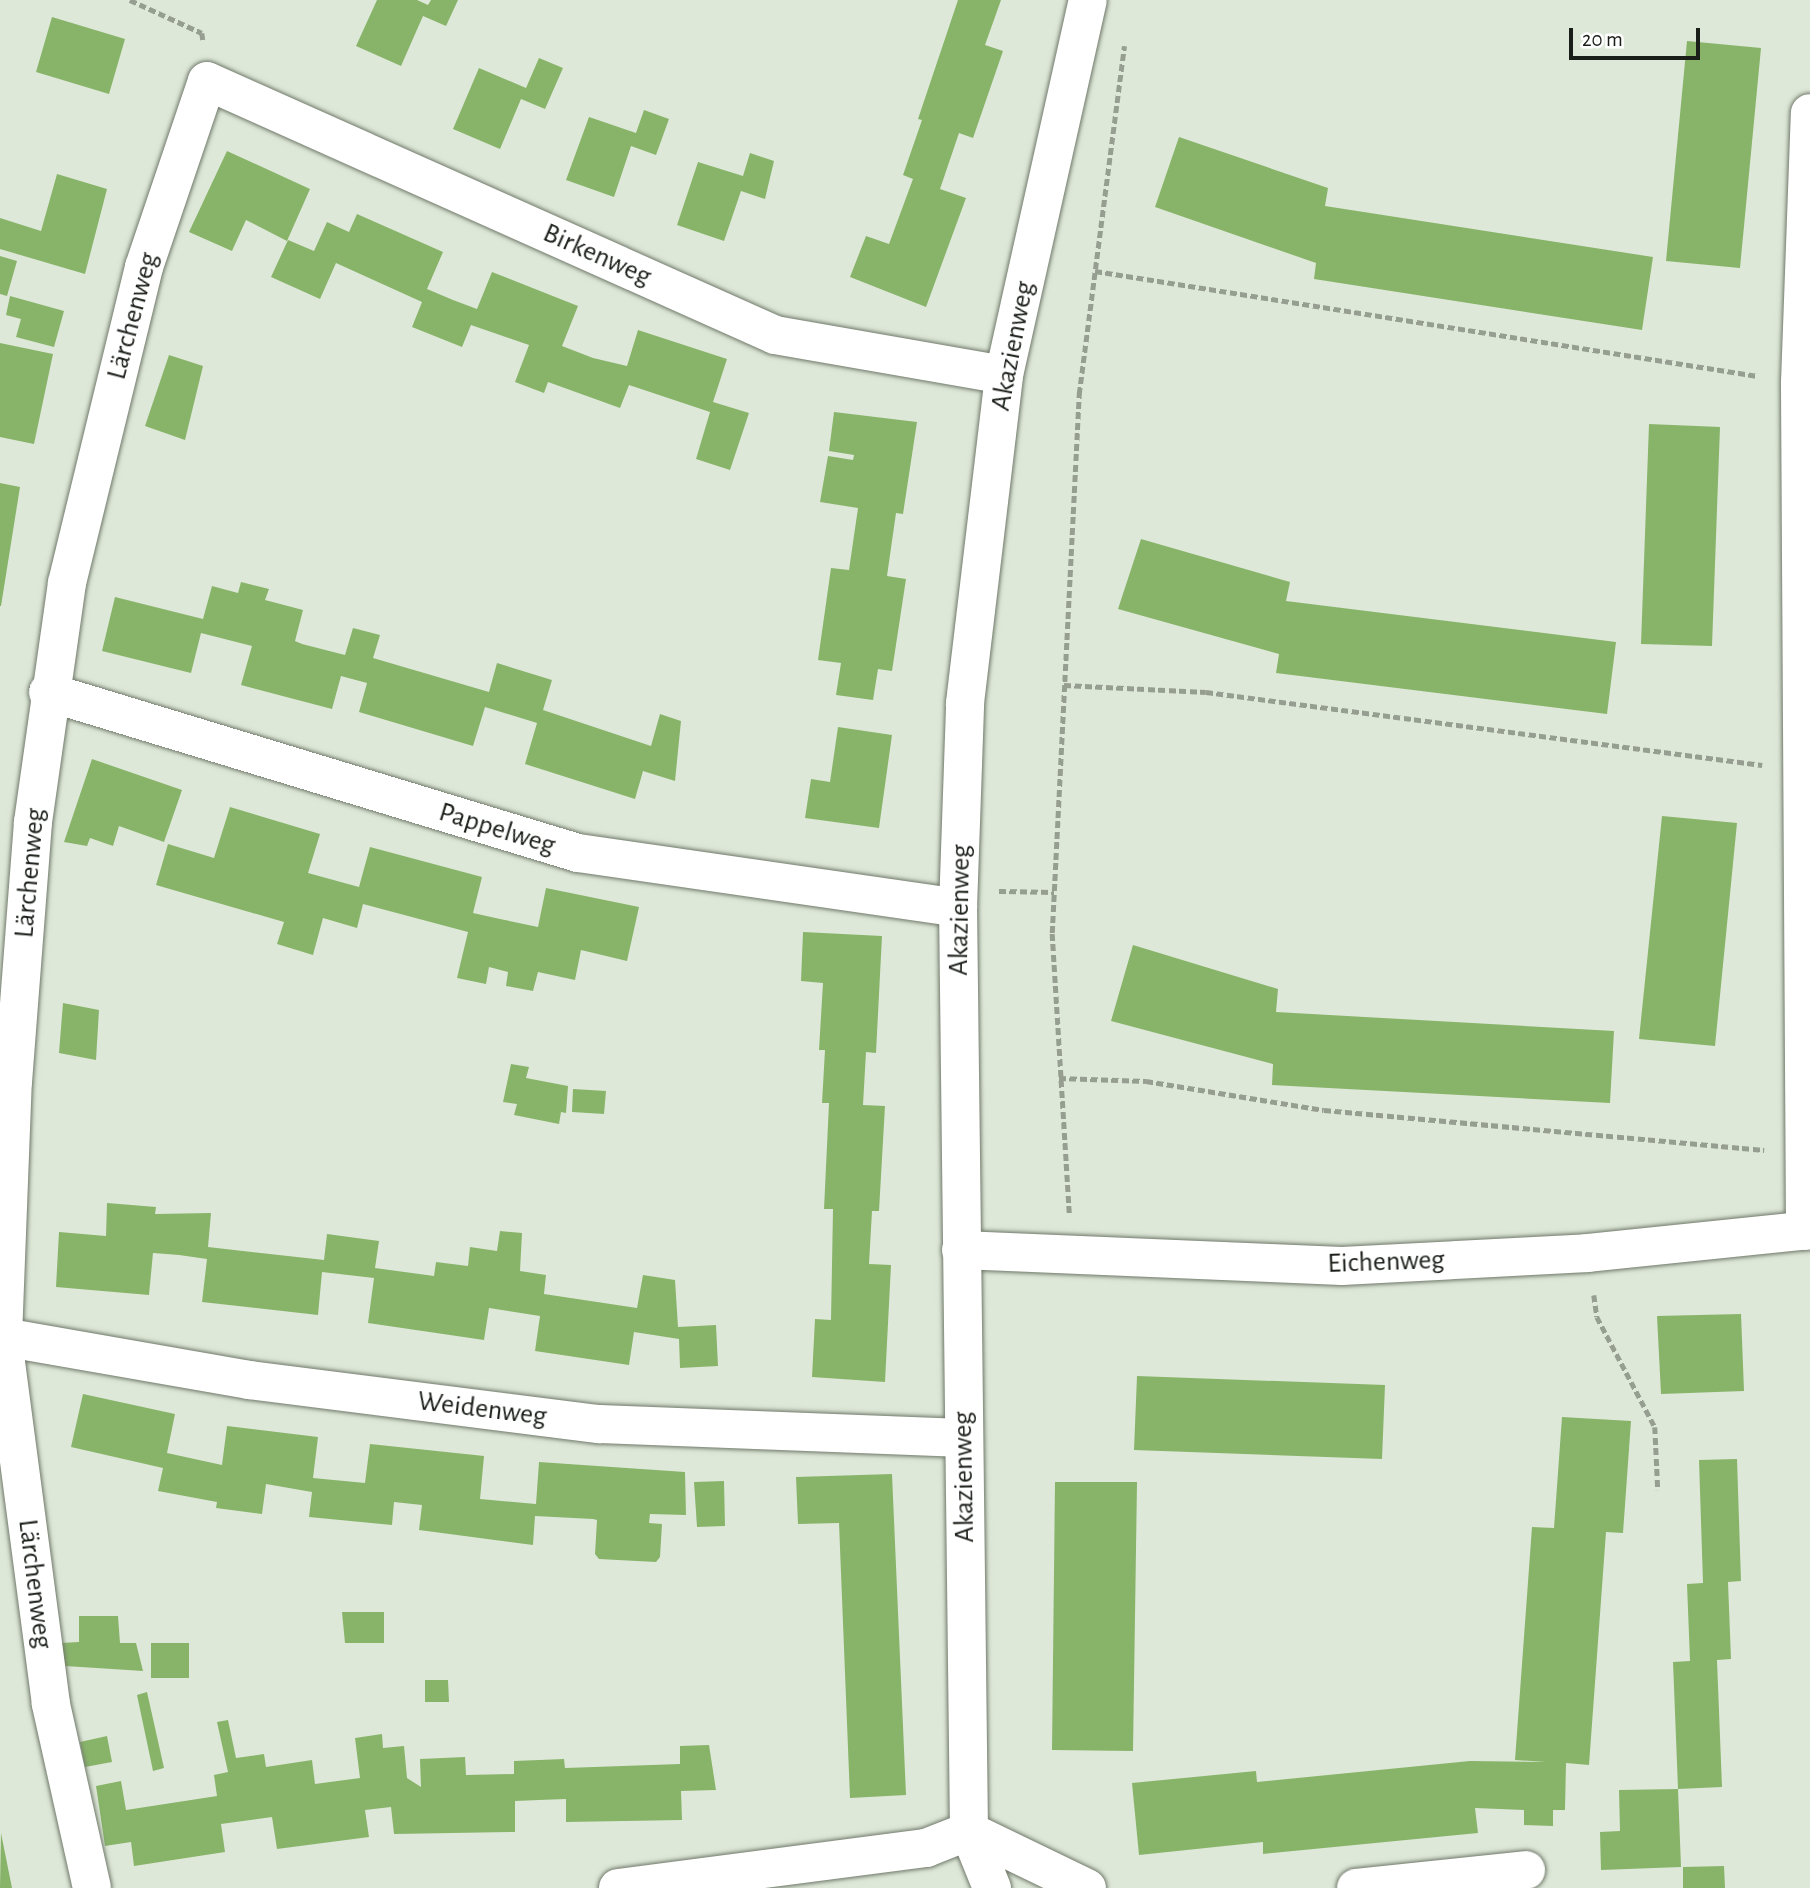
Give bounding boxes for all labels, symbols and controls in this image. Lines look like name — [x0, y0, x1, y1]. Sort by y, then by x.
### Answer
scale bar — [1572, 14, 1703, 58]
text: 20 m — [1582, 29, 1623, 50]
street label: Birkenweg — [538, 216, 656, 294]
street label: Lärchenweg — [100, 249, 166, 383]
street label: Akazienweg — [984, 278, 1042, 414]
street label: Pappelweg — [435, 795, 559, 863]
street label: Lärchenweg — [8, 807, 52, 939]
street label: Akazienweg — [942, 844, 978, 976]
street label: Eichenweg — [1327, 1243, 1445, 1281]
street label: Weidenweg — [416, 1384, 548, 1434]
street label: Akazienweg — [946, 1411, 982, 1543]
street label: Lärchenweg — [10, 1517, 60, 1651]

